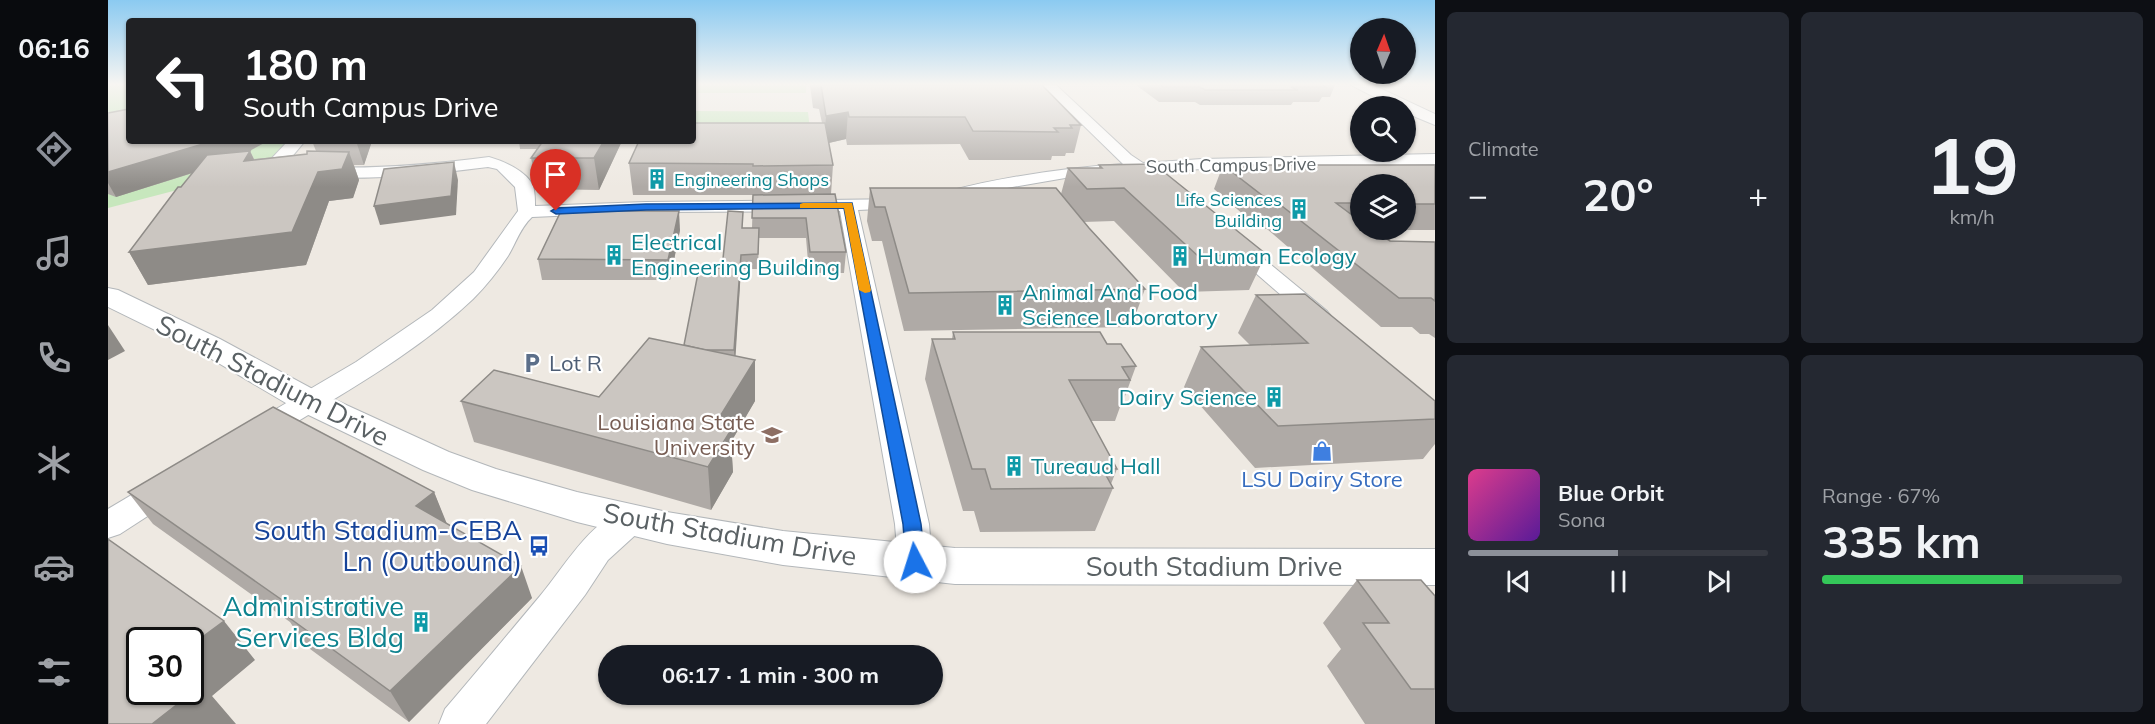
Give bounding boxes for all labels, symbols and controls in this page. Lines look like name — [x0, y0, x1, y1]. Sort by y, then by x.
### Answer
north arrow — [1350, 18, 1416, 84]
map controls — [1350, 18, 1416, 240]
text: 06:16 — [18, 31, 90, 65]
text: 180 m — [243, 38, 368, 91]
icon: left — [144, 42, 222, 120]
text: South Campus Drive — [243, 90, 499, 124]
button: search — [1350, 96, 1416, 162]
text: 19 — [1925, 116, 2019, 214]
icon: directions — [33, 128, 75, 170]
text: Climate — [1468, 136, 1539, 161]
pin — [530, 149, 581, 211]
street label: South Campus Drive — [1146, 152, 1316, 178]
icon: arrive — [539, 158, 572, 191]
text: 20° — [1582, 166, 1654, 222]
building icon: Engineering Shops — [645, 167, 669, 191]
place label: Engineering Shops — [674, 168, 829, 191]
button: layers — [1350, 174, 1416, 240]
text: − — [1468, 174, 1488, 215]
text: + — [1748, 174, 1768, 215]
place label: Life Sciences Building — [1175, 188, 1282, 232]
building icon: Life Sciences Building — [1287, 197, 1311, 221]
text: km/h — [1949, 204, 1995, 229]
place label: Electrical Engineering Building — [631, 228, 840, 281]
icon: music — [33, 232, 75, 274]
place label: Human Ecology — [1197, 242, 1357, 270]
building icon: Electrical Engineering Building — [602, 243, 626, 267]
building icon: Human Ecology — [1168, 244, 1192, 268]
place label: Animal And Food Science Laboratory — [1022, 278, 1218, 331]
building icon: Animal And Food Science Laboratory — [993, 293, 1017, 317]
street label: South Stadium Drive — [151, 307, 395, 453]
icon: phone — [33, 337, 75, 379]
place label: Lot R — [549, 349, 602, 377]
parking icon: Lot R — [520, 351, 544, 375]
place label: Dairy Science — [1119, 383, 1257, 411]
building icon: Dairy Science — [1262, 385, 1286, 409]
place label: Louisiana State University — [597, 408, 755, 461]
school or university icon: Louisiana State University — [760, 423, 784, 447]
shop icon: LSU Dairy Store — [1310, 439, 1334, 463]
icon: climate — [33, 442, 75, 484]
place label: Tureaud Hall — [1031, 452, 1161, 480]
building icon: Tureaud Hall — [1002, 454, 1026, 478]
place label: LSU Dairy Store — [1241, 465, 1403, 493]
text: Blue Orbit — [1558, 479, 1664, 507]
text: Range · 67% — [1822, 483, 1940, 508]
street label: South Stadium Drive — [601, 495, 859, 573]
text: Sona — [1558, 507, 1606, 532]
place label: South Stadium-CEBA Ln (Outbound) — [254, 513, 522, 578]
text: 335 km — [1822, 513, 1981, 569]
position arrow — [883, 530, 947, 594]
bus stop icon: South Stadium-CEBA Ln (Outbound) — [527, 534, 551, 558]
icon: car — [33, 546, 75, 588]
street label: South Stadium Drive — [1086, 549, 1342, 583]
icon: previous — [1502, 565, 1535, 598]
icon: pause — [1602, 565, 1635, 598]
icon: next — [1702, 565, 1735, 598]
place label: Administrative Services Bldg — [222, 589, 404, 654]
building icon: Administrative Services Bldg — [409, 610, 433, 634]
speed limit sign: 30 — [126, 627, 204, 705]
icon: filters — [33, 651, 75, 693]
text: 06:17 · 1 min · 300 m — [662, 661, 879, 689]

